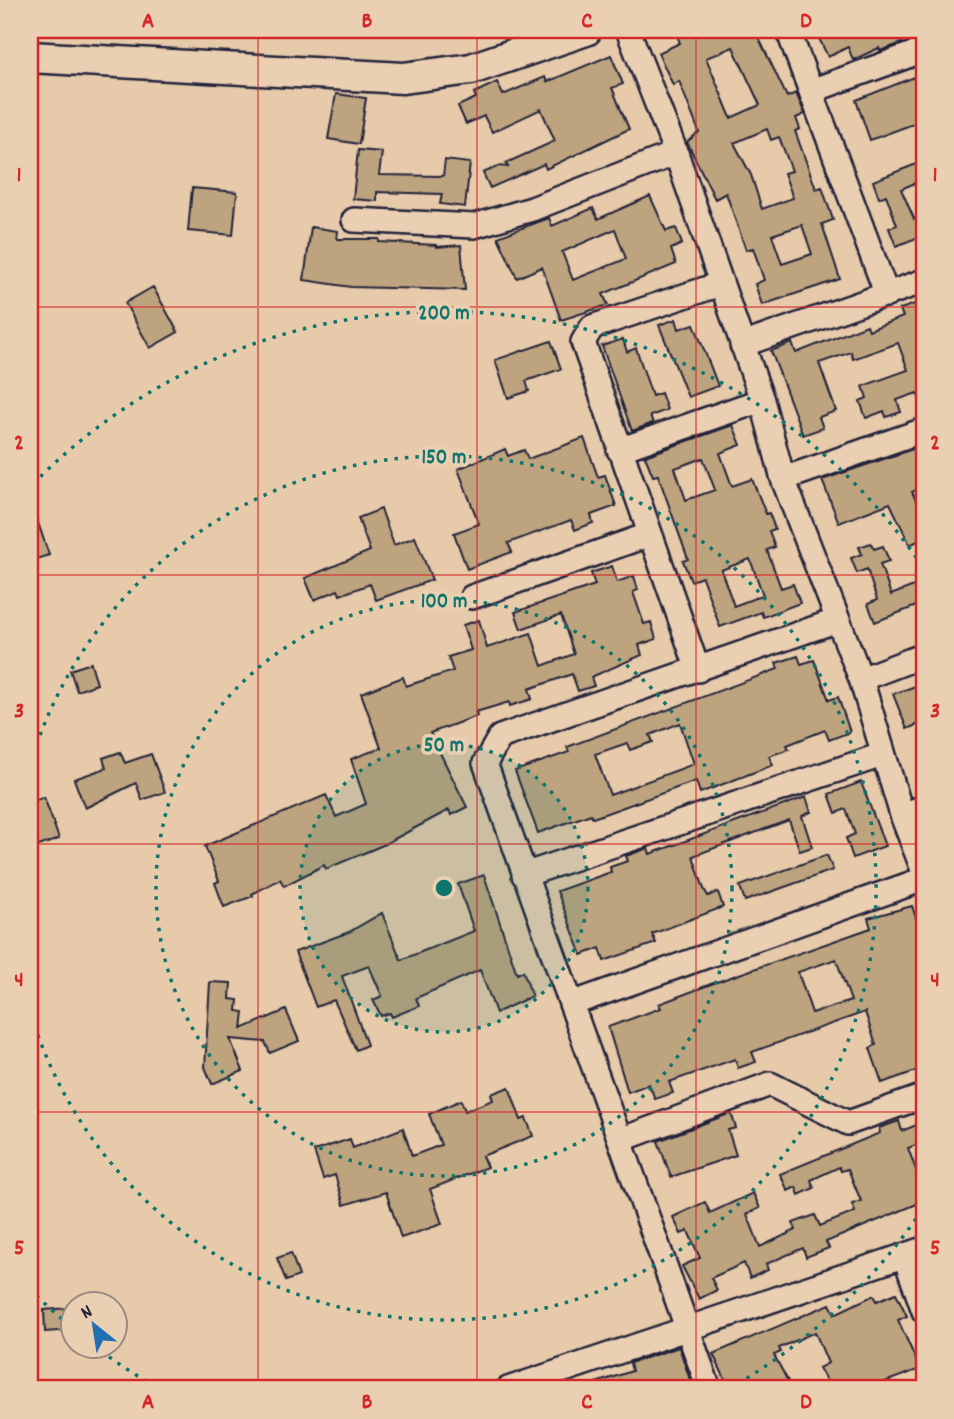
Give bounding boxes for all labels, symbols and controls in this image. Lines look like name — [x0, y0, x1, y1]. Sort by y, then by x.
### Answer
text: A — [142, 6, 154, 39]
text: B — [362, 6, 373, 39]
text: C — [581, 6, 593, 39]
text: D — [800, 6, 812, 39]
text: 1 — [16, 160, 22, 193]
text: 1 — [932, 160, 938, 193]
text: 200 m — [418, 300, 470, 330]
text: 2 — [14, 428, 24, 461]
text: 2 — [930, 428, 940, 461]
text: 150 m — [421, 444, 467, 474]
text: 100 m — [421, 588, 467, 618]
text: 3 — [14, 696, 24, 729]
text: 3 — [930, 696, 940, 729]
text: 50 m — [424, 732, 464, 762]
centre of rings — [432, 876, 456, 900]
text: 4 — [14, 965, 24, 998]
text: 4 — [930, 965, 940, 998]
text: 5 — [14, 1233, 24, 1266]
text: 5 — [930, 1233, 940, 1266]
north arrow — [60, 1290, 130, 1360]
text: N — [76, 1299, 98, 1327]
text: A — [142, 1387, 154, 1419]
text: B — [362, 1387, 373, 1419]
text: C — [581, 1387, 593, 1419]
text: D — [800, 1387, 812, 1419]

